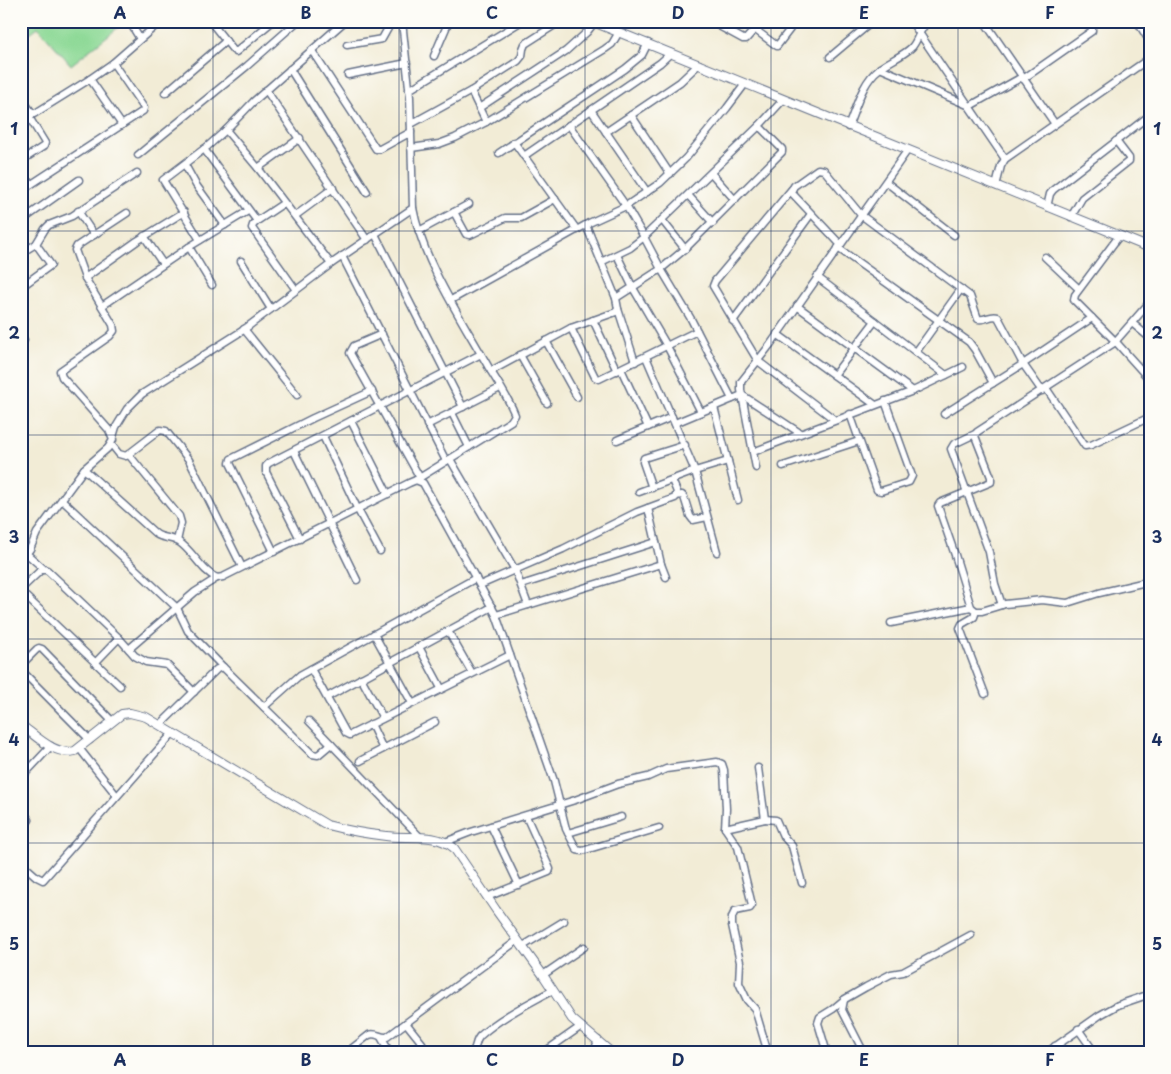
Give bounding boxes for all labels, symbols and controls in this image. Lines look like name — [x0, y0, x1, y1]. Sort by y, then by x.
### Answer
text: A — [114, 0, 127, 24]
text: B — [301, 0, 312, 24]
text: C — [486, 0, 498, 24]
text: D — [672, 0, 684, 24]
text: E — [859, 0, 869, 24]
text: F — [1045, 0, 1055, 24]
text: 1 — [10, 116, 18, 140]
text: 1 — [1153, 116, 1161, 140]
text: 2 — [8, 320, 20, 344]
text: 2 — [1151, 320, 1163, 344]
text: 3 — [9, 524, 19, 548]
text: 3 — [1152, 524, 1162, 548]
text: 4 — [9, 727, 20, 751]
text: 4 — [1152, 727, 1163, 751]
text: 5 — [9, 931, 19, 955]
text: 5 — [1152, 931, 1162, 955]
text: A — [114, 1047, 127, 1071]
text: B — [301, 1047, 312, 1071]
text: C — [486, 1047, 498, 1071]
text: D — [672, 1047, 684, 1071]
text: E — [859, 1047, 869, 1071]
text: F — [1045, 1047, 1055, 1071]

